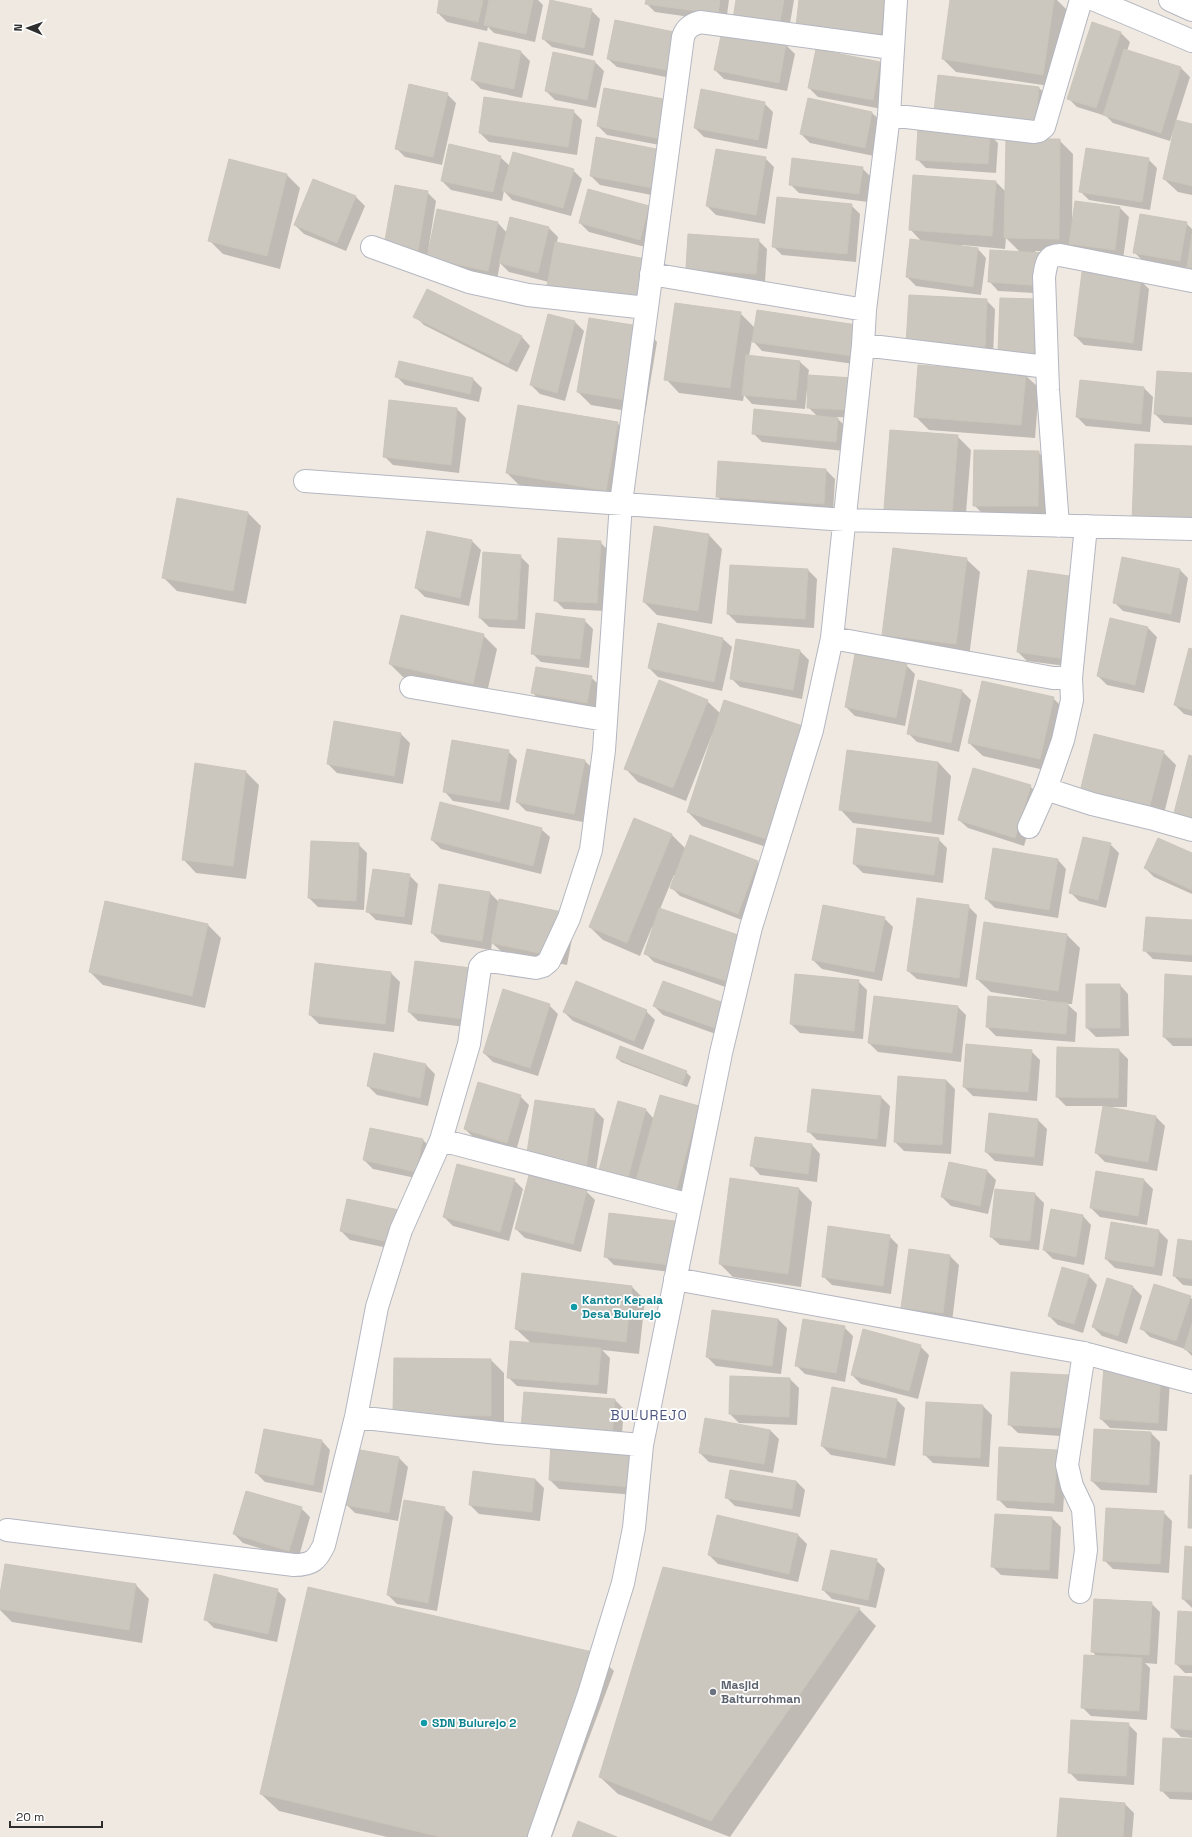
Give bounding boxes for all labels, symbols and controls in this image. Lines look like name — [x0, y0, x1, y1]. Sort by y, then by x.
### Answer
north arrow — [8, 8, 48, 48]
text: N — [11, 24, 25, 32]
place label: Kantor Kepala Desa Bulurejo — [582, 1292, 663, 1322]
marker: Kantor Kepala Desa Bulurejo — [569, 1302, 579, 1312]
district label: BULUREJO — [610, 1406, 688, 1424]
place label: Masjid Baiturrohman — [721, 1677, 801, 1707]
marker: Masjid Baiturrohman — [708, 1687, 718, 1697]
place label: SDN Bulurejo 2 — [432, 1715, 516, 1731]
marker: SDN Bulurejo 2 — [419, 1718, 429, 1728]
scale bar — [10, 1803, 102, 1829]
text: 20 m — [16, 1809, 44, 1825]

